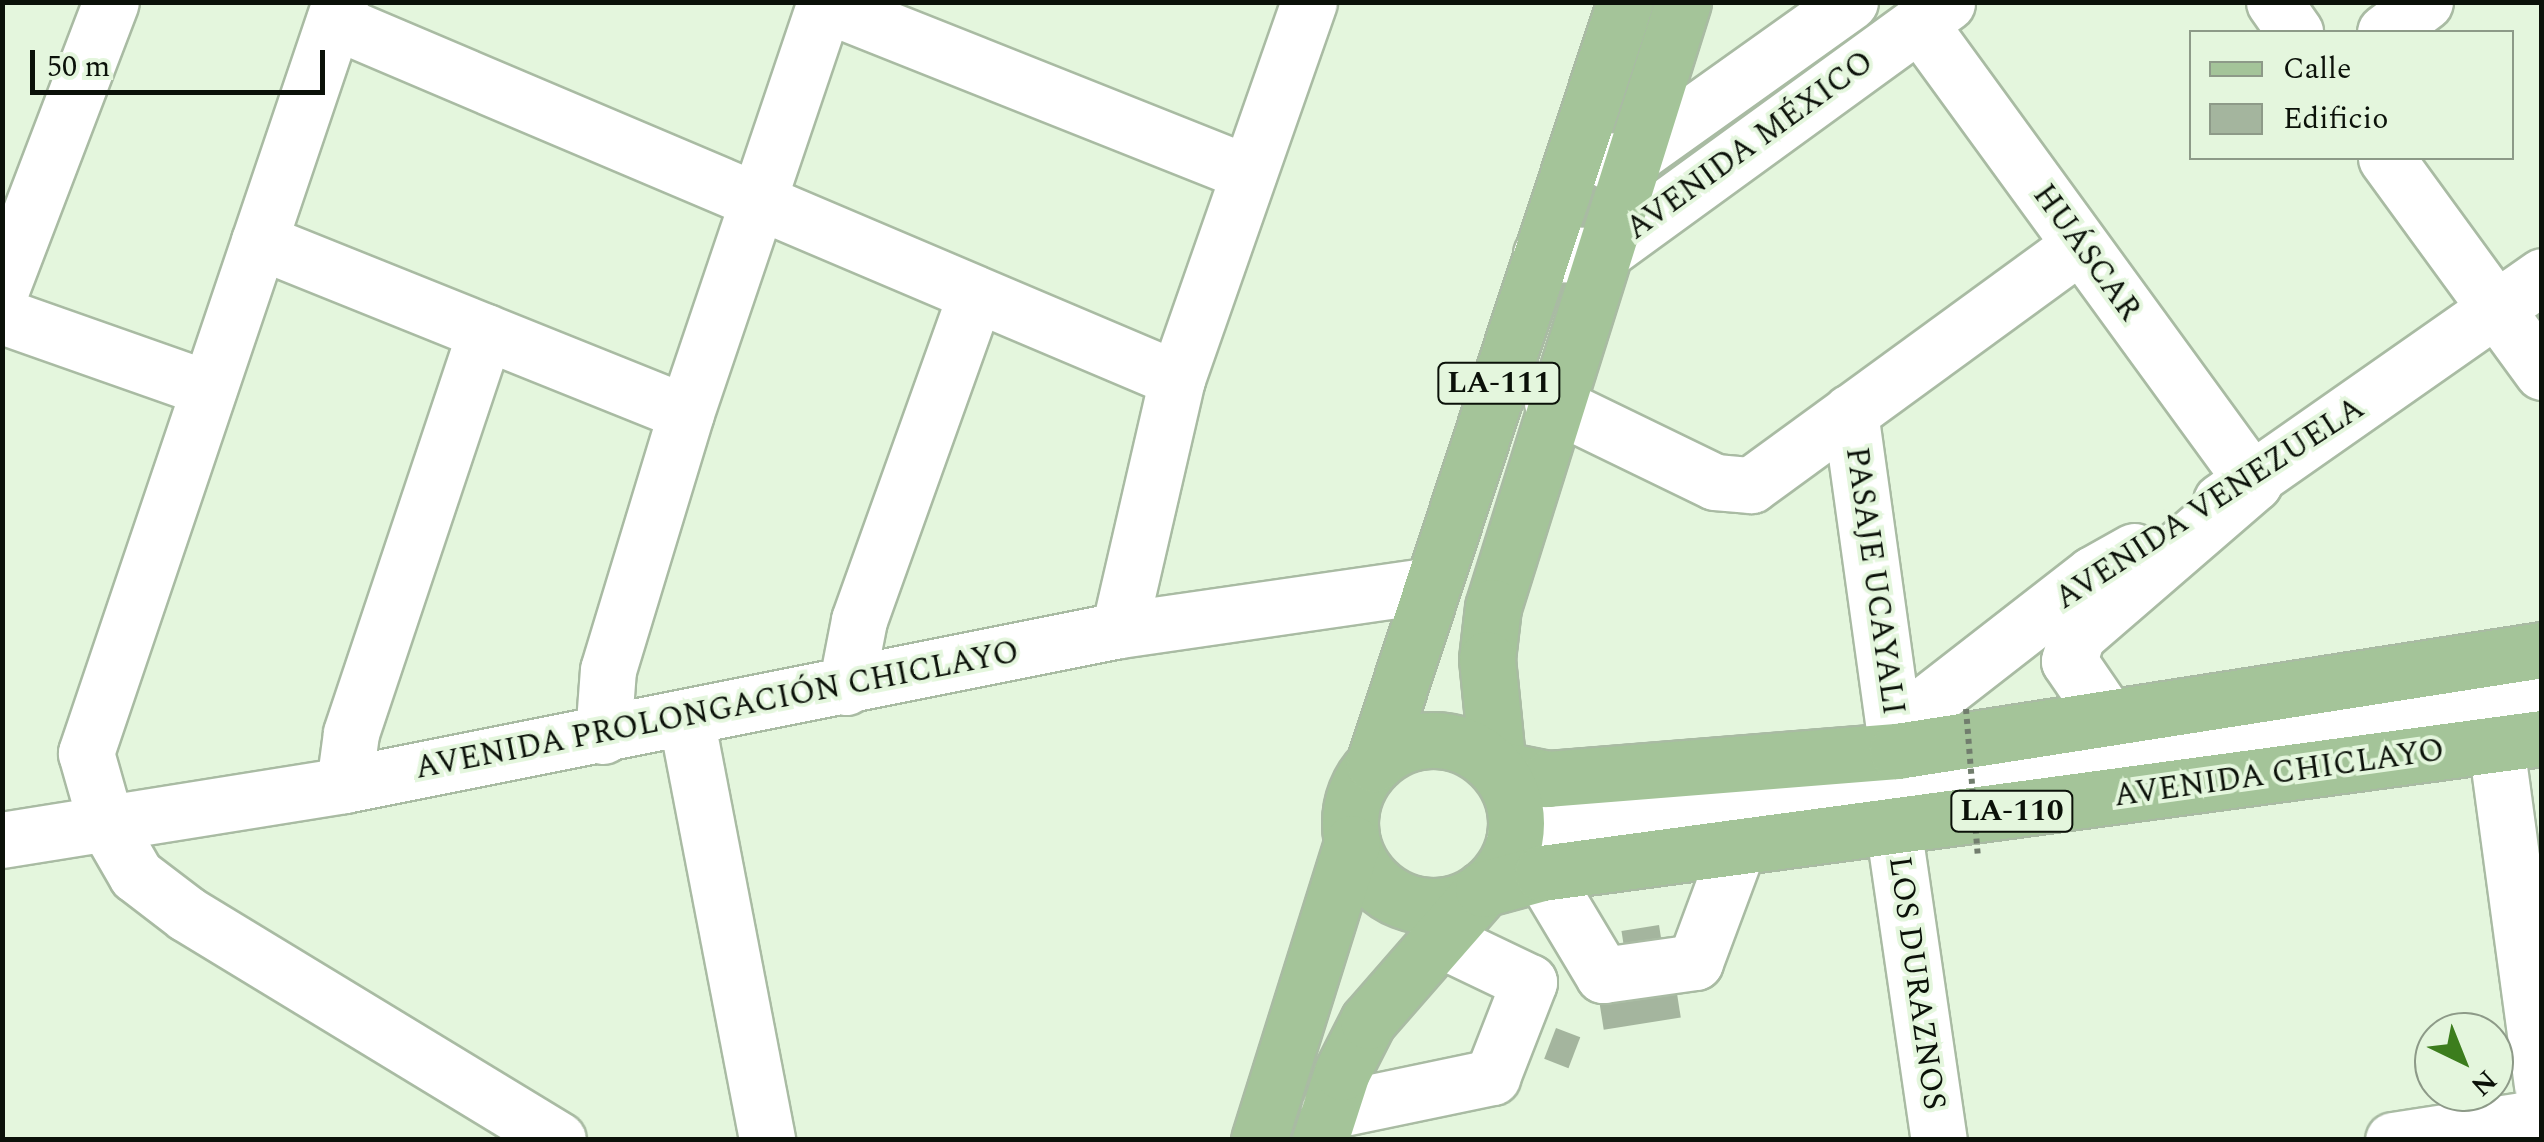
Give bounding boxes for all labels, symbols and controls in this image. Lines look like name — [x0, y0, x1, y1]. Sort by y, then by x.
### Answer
scale bar — [35, 30, 330, 92]
legend — [2189, 30, 2514, 160]
street label: AVENIDA MÉXICO — [1619, 43, 1881, 249]
text: 50 m — [47, 44, 110, 90]
text: Calle — [2283, 46, 2351, 92]
text: Edificio — [2283, 96, 2388, 142]
street label: HUÁSCAR — [2024, 177, 2148, 329]
road number: LA-111 — [1436, 358, 1562, 408]
street label: AVENIDA VENEZUELA — [2048, 390, 2372, 618]
street label: PASAJE UCAYALI — [1836, 445, 1912, 717]
street label: AVENIDA PROLONGACIÓN CHICLAYO — [412, 634, 1022, 788]
street label: AVENIDA CHICLAYO — [2111, 732, 2447, 816]
road number: LA-110 — [1950, 786, 2074, 836]
street label: LOS DURAZNOS — [1879, 854, 1953, 1112]
north arrow — [2414, 1012, 2514, 1112]
text: N — [2460, 1059, 2506, 1106]

